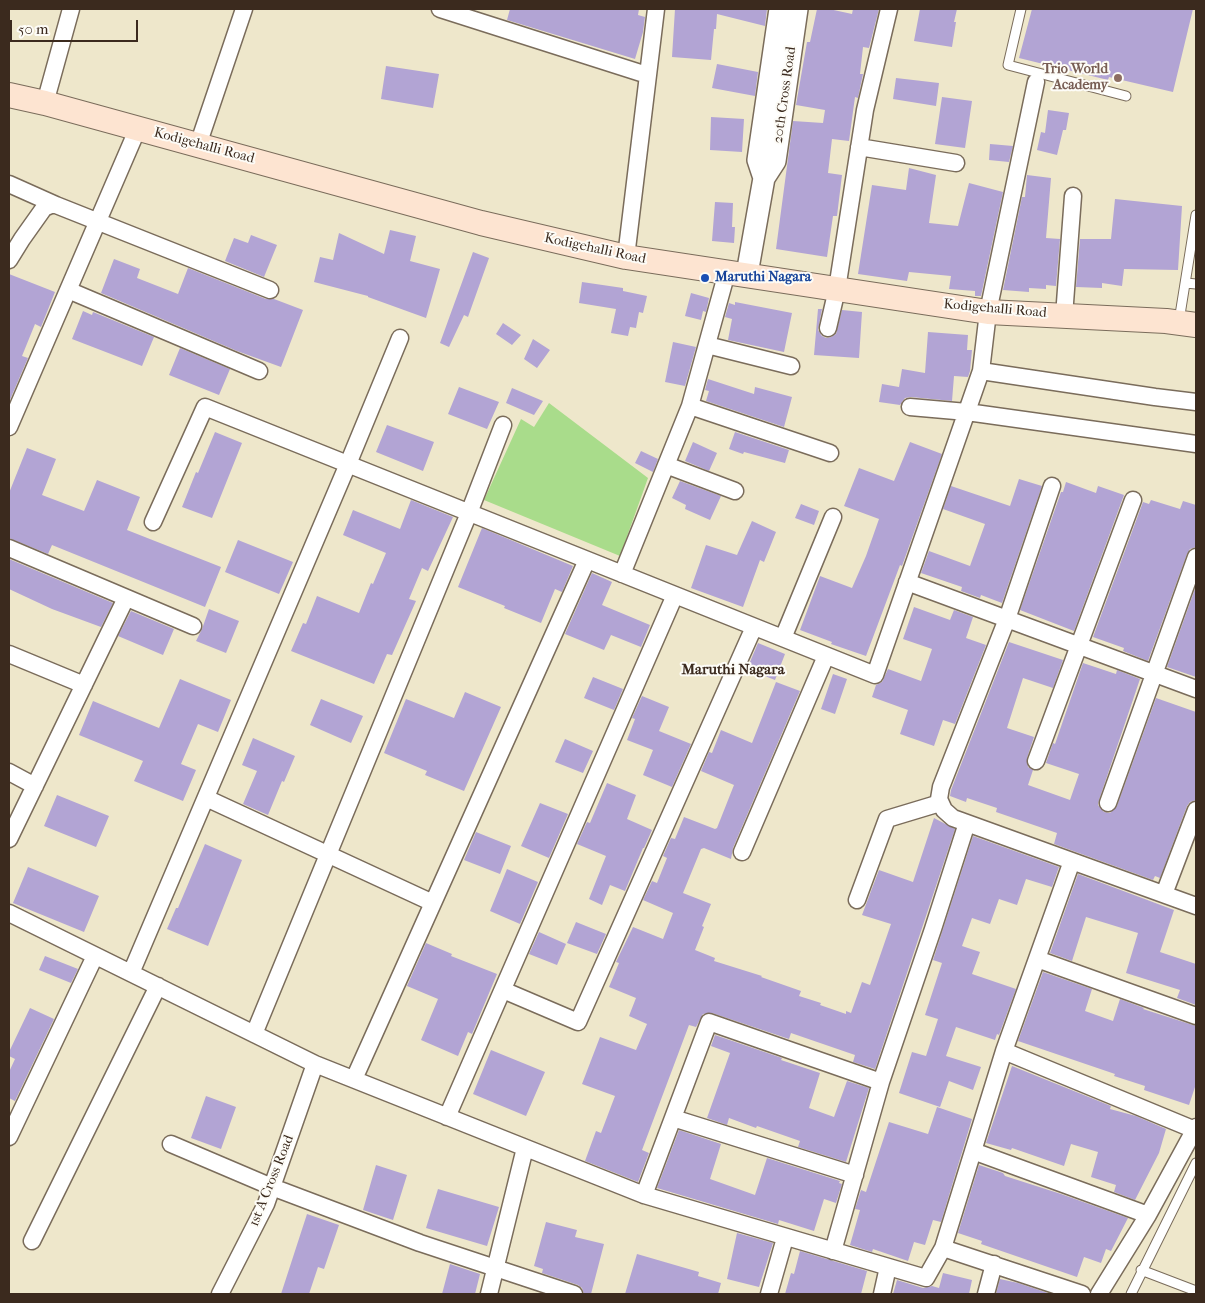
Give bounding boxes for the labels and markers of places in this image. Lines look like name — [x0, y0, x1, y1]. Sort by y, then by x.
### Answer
place label: Trio World Academy — [1042, 62, 1108, 94]
marker: Trio World Academy — [1112, 72, 1124, 84]
place label: Maruthi Nagara — [715, 270, 811, 286]
marker: Maruthi Nagara — [699, 272, 711, 284]

